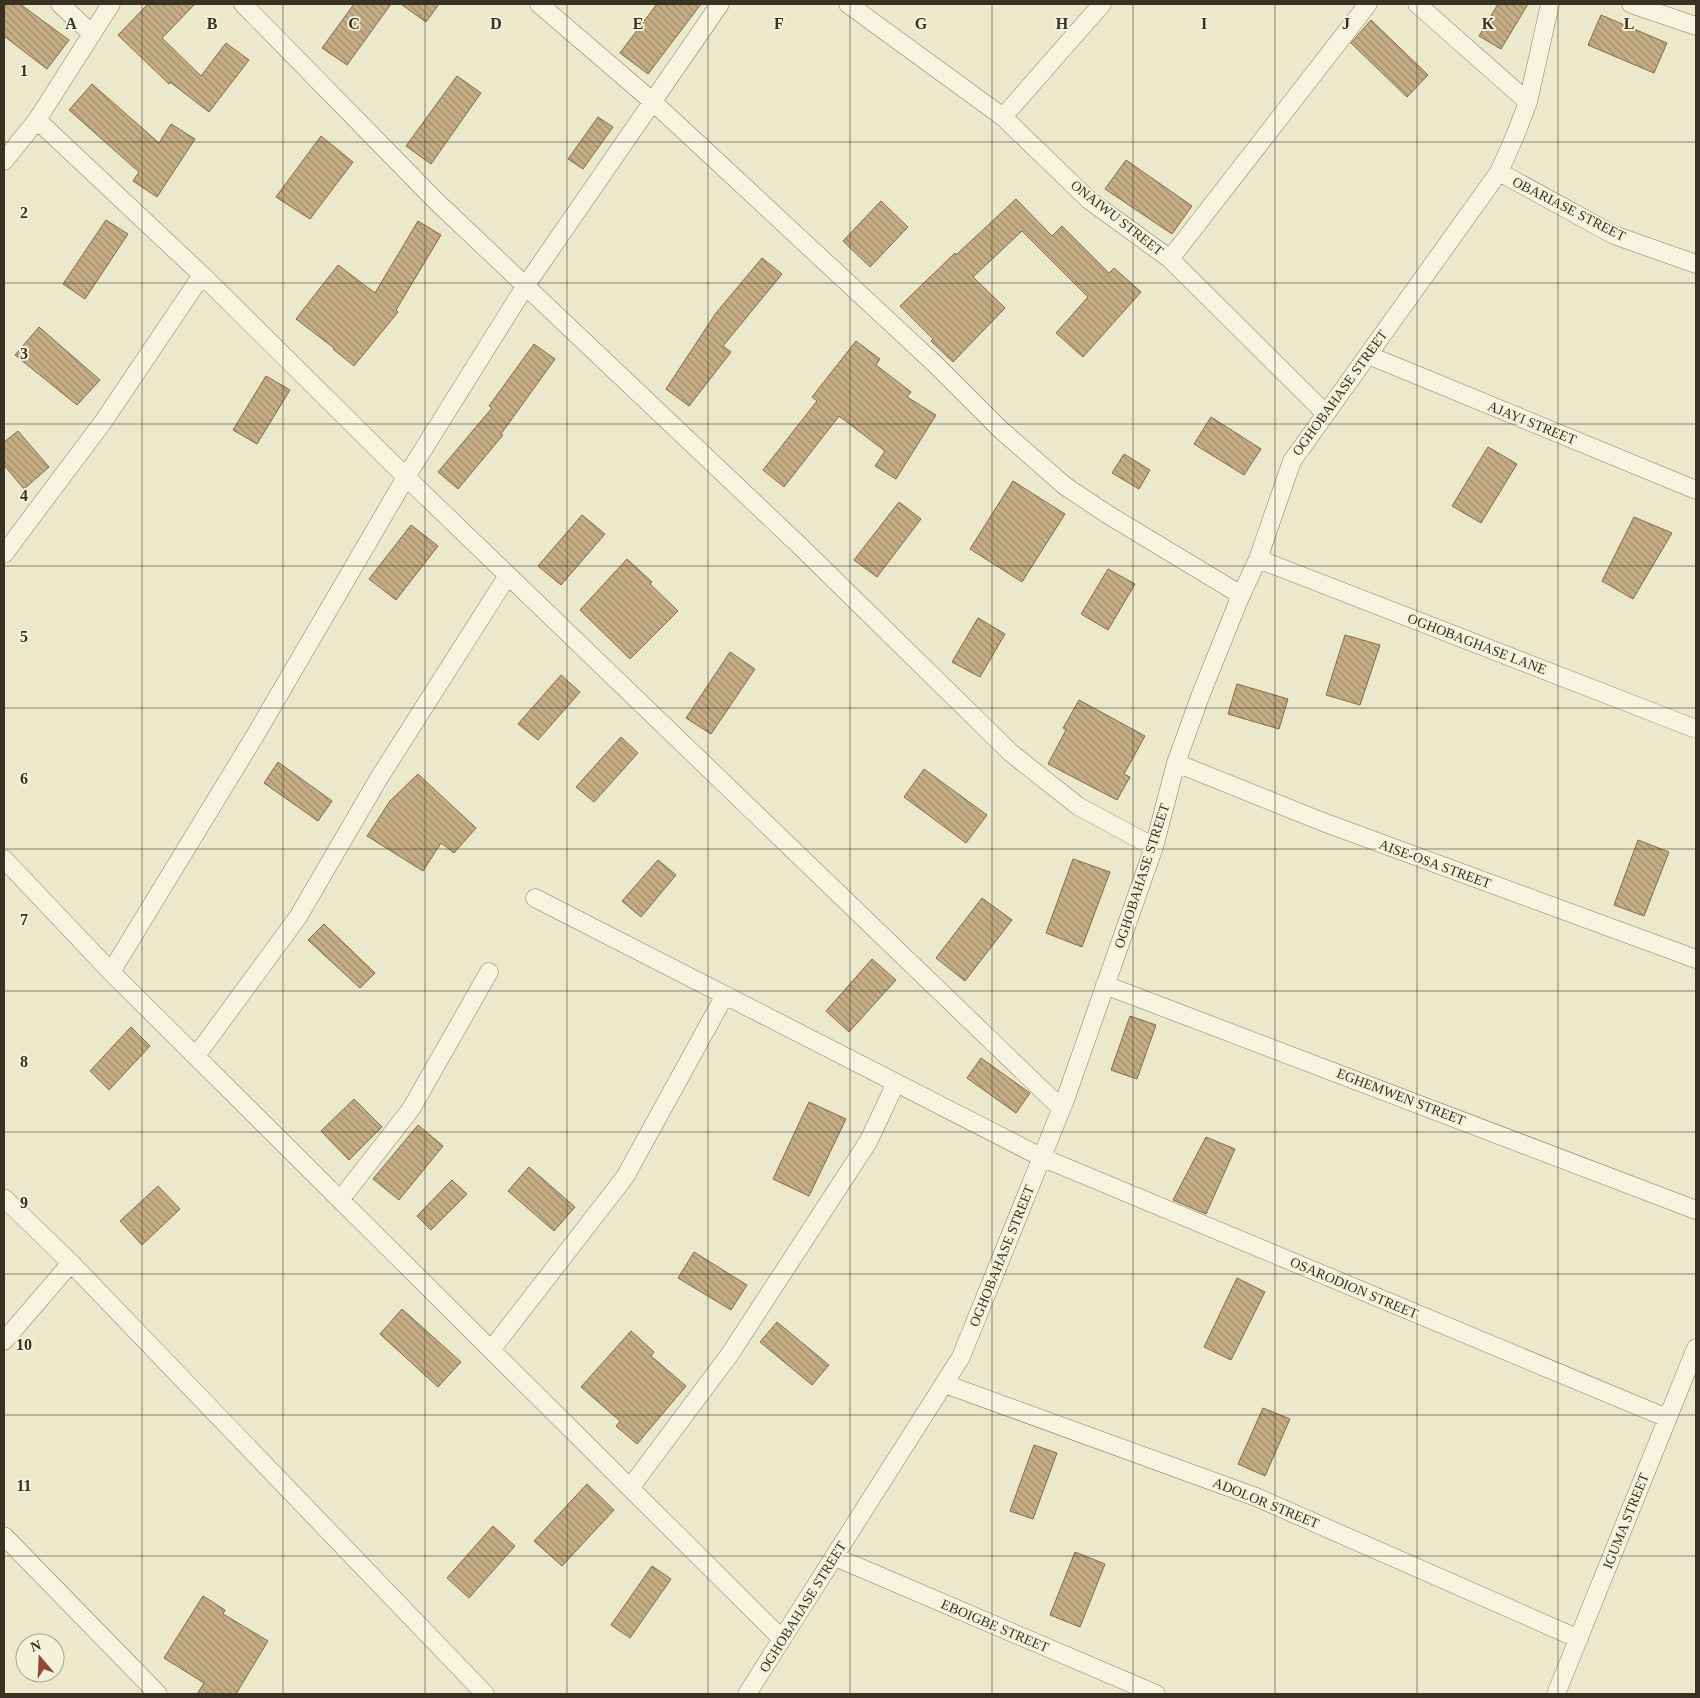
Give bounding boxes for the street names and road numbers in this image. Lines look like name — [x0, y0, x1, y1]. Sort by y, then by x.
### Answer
street label: OBARIASE STREET — [1510, 174, 1628, 244]
street label: ONAIWU STREET — [1068, 177, 1167, 259]
street label: OGHOBAHASE STREET — [1289, 327, 1391, 459]
street label: AJAYI STREET — [1486, 398, 1579, 448]
street label: OGHOBAGHASE LANE — [1406, 611, 1548, 677]
street label: OGHOBAHASE STREET — [1111, 801, 1173, 950]
street label: AISE-OSA STREET — [1377, 837, 1493, 891]
street label: EGHEMWEN STREET — [1335, 1066, 1468, 1129]
street label: OGHOBAHASE STREET — [967, 1183, 1037, 1329]
street label: OSARODION STREET — [1288, 1254, 1421, 1322]
street label: IGUMA STREET — [1600, 1471, 1652, 1571]
street label: ADOLOR STREET — [1211, 1475, 1322, 1531]
street label: OGHOBAHASE STREET — [757, 1539, 850, 1675]
street label: EBOIGBE STREET — [939, 1597, 1051, 1656]

